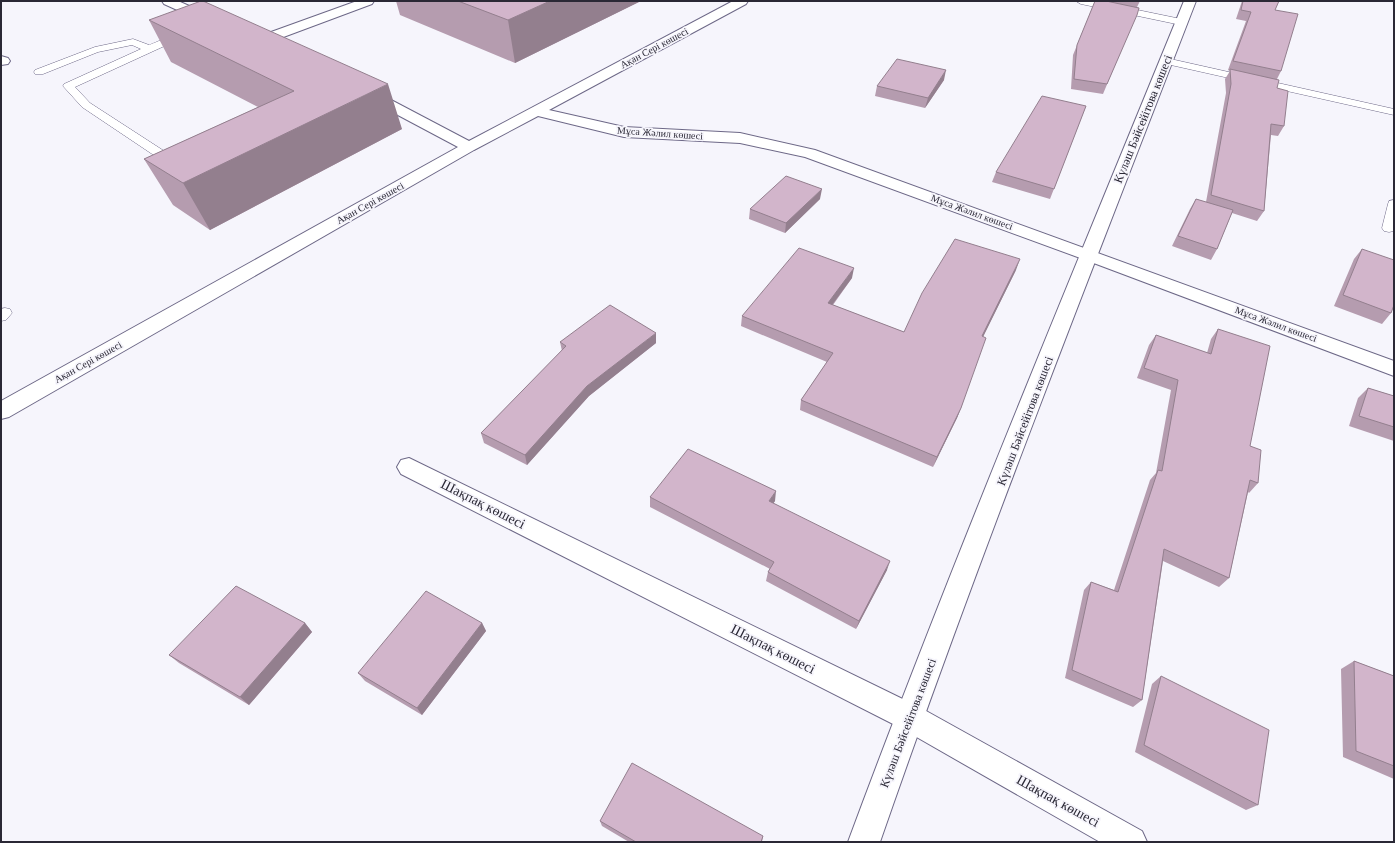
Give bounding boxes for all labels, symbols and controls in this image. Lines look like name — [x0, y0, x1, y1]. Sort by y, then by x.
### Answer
street label: Ақан Сері көшесі — [618, 25, 690, 71]
street label: Күләш Бәйсейітова көшесі — [1111, 52, 1175, 185]
street label: Мұса Жәлил көшесі — [617, 125, 704, 142]
street label: Ақан Сері көшесі — [334, 180, 406, 226]
street label: Мұса Жәлил көшесі — [930, 192, 1015, 232]
street label: Мұса Жәлил көшесі — [1234, 304, 1319, 344]
street label: Ақан Сері көшесі — [52, 339, 124, 385]
street label: Күләш Бәйсейітова көшесі — [994, 354, 1056, 487]
street label: Шақпақ көшесі — [438, 476, 528, 532]
street label: Шақпақ көшесі — [728, 621, 818, 677]
street label: Күләш Бәйсейітова көшесі — [877, 656, 939, 789]
street label: Шақпақ көшесі — [1014, 772, 1102, 830]

